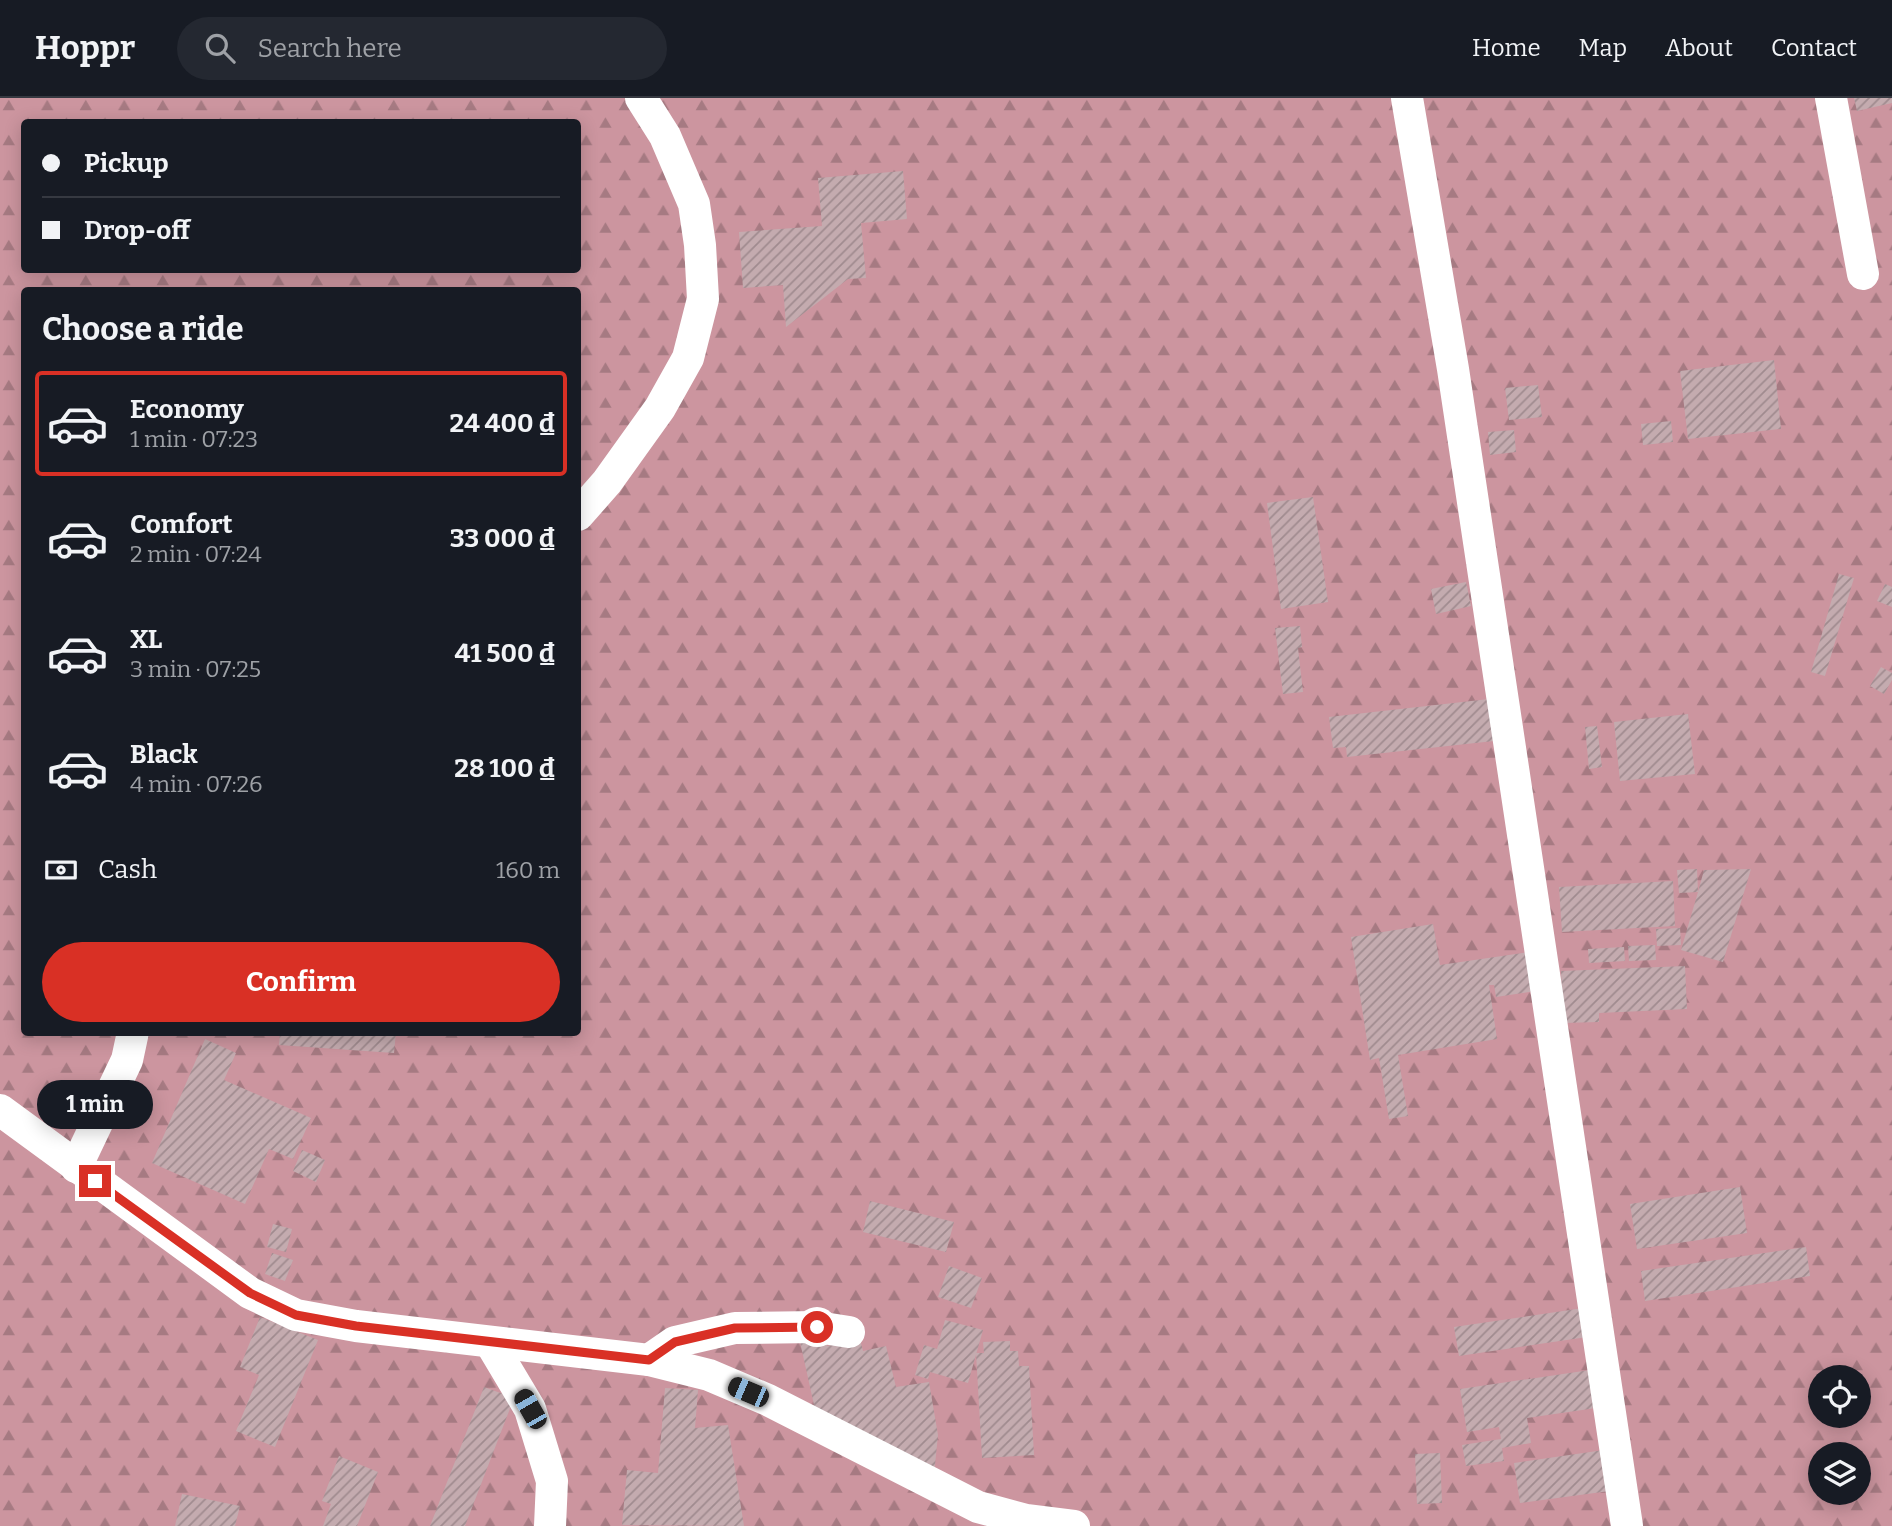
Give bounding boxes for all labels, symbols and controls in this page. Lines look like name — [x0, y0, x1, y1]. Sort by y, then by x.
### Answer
search box — [177, 17, 667, 80]
text: Hoppr — [35, 28, 135, 68]
icon: search — [201, 29, 239, 67]
text: Search here — [257, 33, 402, 64]
text: Home — [1472, 34, 1541, 62]
text: Map — [1579, 34, 1627, 62]
text: About — [1665, 34, 1733, 62]
text: Contact — [1771, 34, 1857, 62]
text: Pickup — [84, 148, 169, 179]
text: Drop-off — [84, 215, 190, 246]
text: Choose a ride — [42, 310, 243, 348]
icon: car — [46, 392, 109, 455]
text: Economy — [130, 394, 244, 425]
text: 24 400 ₫ — [449, 408, 556, 439]
text: 1 min · 07:23 — [130, 425, 258, 453]
icon: car — [46, 507, 109, 570]
text: Comfort — [130, 509, 233, 540]
text: 33 000 ₫ — [450, 523, 556, 554]
text: 2 min · 07:24 — [130, 540, 262, 568]
icon: car — [46, 622, 109, 685]
text: XL — [130, 624, 162, 655]
text: 41 500 ₫ — [454, 638, 556, 669]
text: 3 min · 07:25 — [130, 655, 261, 683]
icon: car — [46, 737, 109, 800]
text: Black — [130, 739, 198, 770]
text: 28 100 ₫ — [454, 753, 556, 784]
text: 4 min · 07:26 — [130, 770, 263, 798]
icon: cash — [42, 851, 80, 889]
text: Cash — [98, 854, 157, 885]
text: 160 m — [496, 856, 560, 884]
button: Confirm — [42, 942, 560, 1022]
callout: 1 min — [37, 1080, 153, 1128]
text: 1 min — [66, 1090, 124, 1118]
route end — [79, 1165, 111, 1197]
route start — [801, 1311, 833, 1343]
map controls — [1808, 1365, 1871, 1505]
button: locate — [1808, 1365, 1871, 1428]
car — [725, 1374, 772, 1410]
car — [511, 1386, 550, 1432]
button: layers — [1808, 1442, 1871, 1505]

